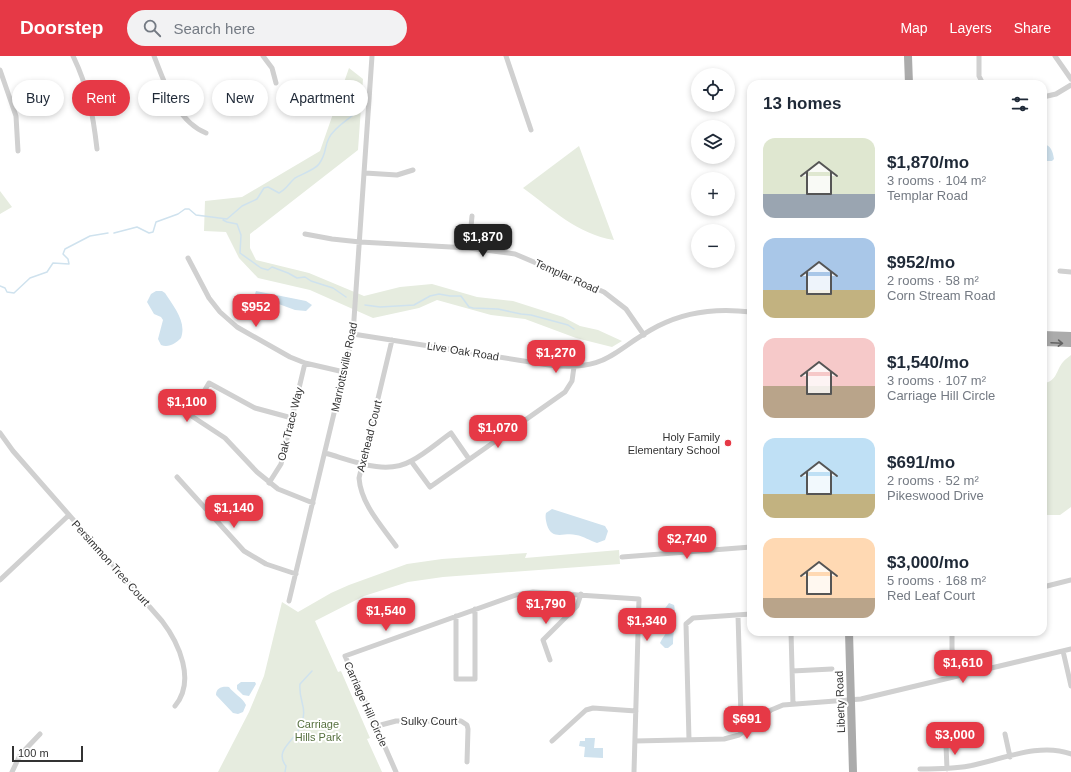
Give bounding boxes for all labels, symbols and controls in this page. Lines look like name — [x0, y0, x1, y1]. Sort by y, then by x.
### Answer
search box — [127, 10, 407, 46]
text: Doorstep — [20, 17, 103, 38]
icon: search — [141, 17, 163, 39]
text: Search here — [173, 20, 255, 37]
text: Map — [900, 20, 928, 36]
text: Layers — [950, 20, 992, 36]
text: Share — [1014, 20, 1051, 36]
map controls — [691, 68, 735, 268]
button: locate — [691, 68, 735, 112]
chip: Buy — [12, 80, 64, 116]
chip: Rent — [72, 80, 130, 116]
chip: Filters — [138, 80, 204, 116]
chip: New — [212, 80, 268, 116]
chip: Apartment — [276, 80, 368, 116]
icon: filters — [1009, 93, 1031, 115]
text: 13 homes — [763, 94, 841, 113]
button: layers — [691, 120, 735, 164]
text: $1,870/mo — [887, 153, 969, 172]
icon: home — [795, 154, 843, 202]
button: + — [691, 172, 735, 216]
text: 3 rooms · 104 m² — [887, 173, 986, 188]
text: Templar Road — [887, 188, 968, 203]
pin: $1,870 — [450, 224, 516, 258]
button: − — [691, 224, 735, 268]
text: $1,870 — [463, 229, 503, 244]
text: $952/mo — [887, 253, 955, 272]
icon: home — [795, 254, 843, 302]
street label: Templar Road — [533, 257, 601, 295]
text: 2 rooms · 58 m² — [887, 273, 979, 288]
text: Corn Stream Road — [887, 288, 995, 303]
pin: $952 — [232, 294, 280, 328]
text: $952 — [242, 299, 270, 314]
street label: Marriottsville Road — [329, 321, 359, 413]
street label: Live Oak Road — [426, 339, 500, 363]
one-way arrow — [1050, 339, 1063, 346]
pin: $1,270 — [523, 340, 589, 374]
text: $1,270 — [536, 345, 576, 360]
text: $1,540/mo — [887, 353, 969, 372]
icon: home — [795, 354, 843, 402]
text: 3 rooms · 107 m² — [887, 373, 986, 388]
street label: Oak Trace Way — [275, 385, 305, 462]
text: Carriage Hill Circle — [887, 388, 995, 403]
pin: $1,100 — [154, 389, 220, 423]
text: $1,100 — [167, 394, 207, 409]
street label: Axehead Court — [354, 399, 384, 473]
pin: $1,070 — [465, 415, 531, 449]
text: $1,070 — [478, 420, 518, 435]
place label: Holy Family Elementary School — [628, 431, 720, 456]
marker: Holy Family Elementary School — [723, 438, 733, 448]
text: $691/mo — [887, 453, 955, 472]
icon: home — [795, 454, 843, 502]
text: 2 rooms · 52 m² — [887, 473, 979, 488]
text: Pikeswood Drive — [887, 488, 984, 503]
pin: $1,140 — [201, 495, 267, 529]
text: $1,140 — [214, 500, 254, 515]
street label: Persimmon Tree Court — [70, 518, 152, 608]
pin: $2,740 — [654, 526, 720, 560]
text: $2,740 — [667, 531, 707, 546]
text: $3,000/mo — [887, 553, 969, 572]
icon: home — [795, 554, 843, 602]
text: 5 rooms · 168 m² — [887, 573, 986, 588]
text: Red Leaf Court — [887, 588, 975, 603]
pin: $1,790 — [513, 591, 579, 625]
text: $1,790 — [526, 596, 566, 611]
pin: $1,540 — [353, 598, 419, 632]
text: $1,540 — [366, 603, 406, 618]
pin: $1,340 — [614, 608, 680, 642]
text: $1,340 — [627, 613, 667, 628]
pin: $1,610 — [930, 650, 996, 684]
text: $1,610 — [943, 655, 983, 670]
street label: Carriage Hill Circle — [342, 660, 390, 748]
street label: Liberty Road — [833, 671, 847, 733]
pin: $691 — [723, 706, 771, 740]
text: $691 — [733, 711, 761, 726]
street label: Sulky Court — [401, 715, 457, 727]
park label: Carriage Hills Park — [295, 718, 342, 743]
pin: $3,000 — [922, 722, 988, 756]
text: $3,000 — [935, 727, 975, 742]
scale bar — [12, 744, 83, 763]
text: 100 m — [18, 747, 49, 759]

